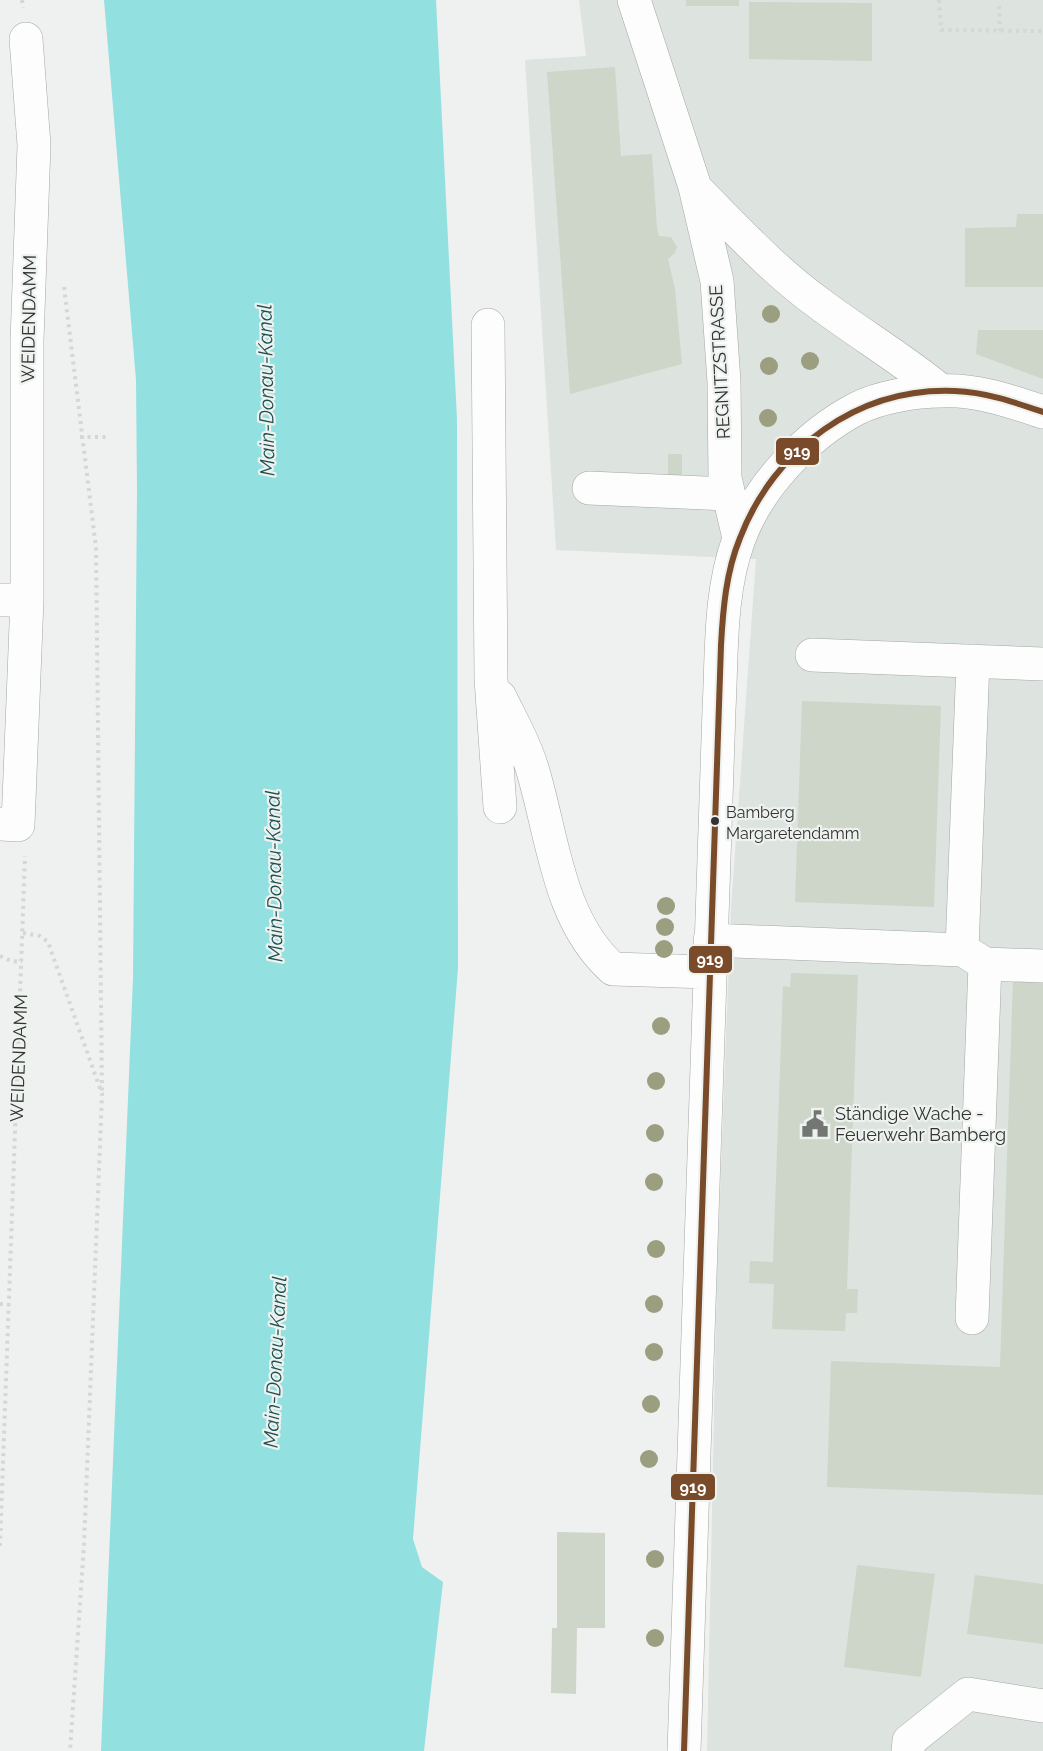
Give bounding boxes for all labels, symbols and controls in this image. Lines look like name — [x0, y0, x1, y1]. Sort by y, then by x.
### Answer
street label: WEIDENDAMM — [17, 255, 40, 383]
street label: REGNITZSTRASSE — [705, 284, 734, 440]
water label: Main-Donau-Kanal — [253, 304, 279, 476]
line badge: 919 — [775, 437, 820, 466]
text: 919 — [784, 442, 810, 461]
water label: Main-Donau-Kanal — [261, 790, 287, 962]
place label: Bamberg Margaretendamm — [726, 803, 859, 843]
marker: Bamberg Margaretendamm — [709, 815, 721, 827]
line badge: 919 — [688, 945, 733, 974]
text: 919 — [697, 950, 723, 969]
street label: WEIDENDAMM — [6, 994, 31, 1122]
place label: Ständige Wache - Feuerwehr Bamberg — [835, 1103, 1006, 1145]
public building icon: Ständige Wache - Feuerwehr Bamberg — [800, 1109, 830, 1139]
water label: Main-Donau-Kanal — [259, 1275, 291, 1449]
line badge: 919 — [670, 1473, 716, 1501]
text: 919 — [680, 1478, 706, 1497]

